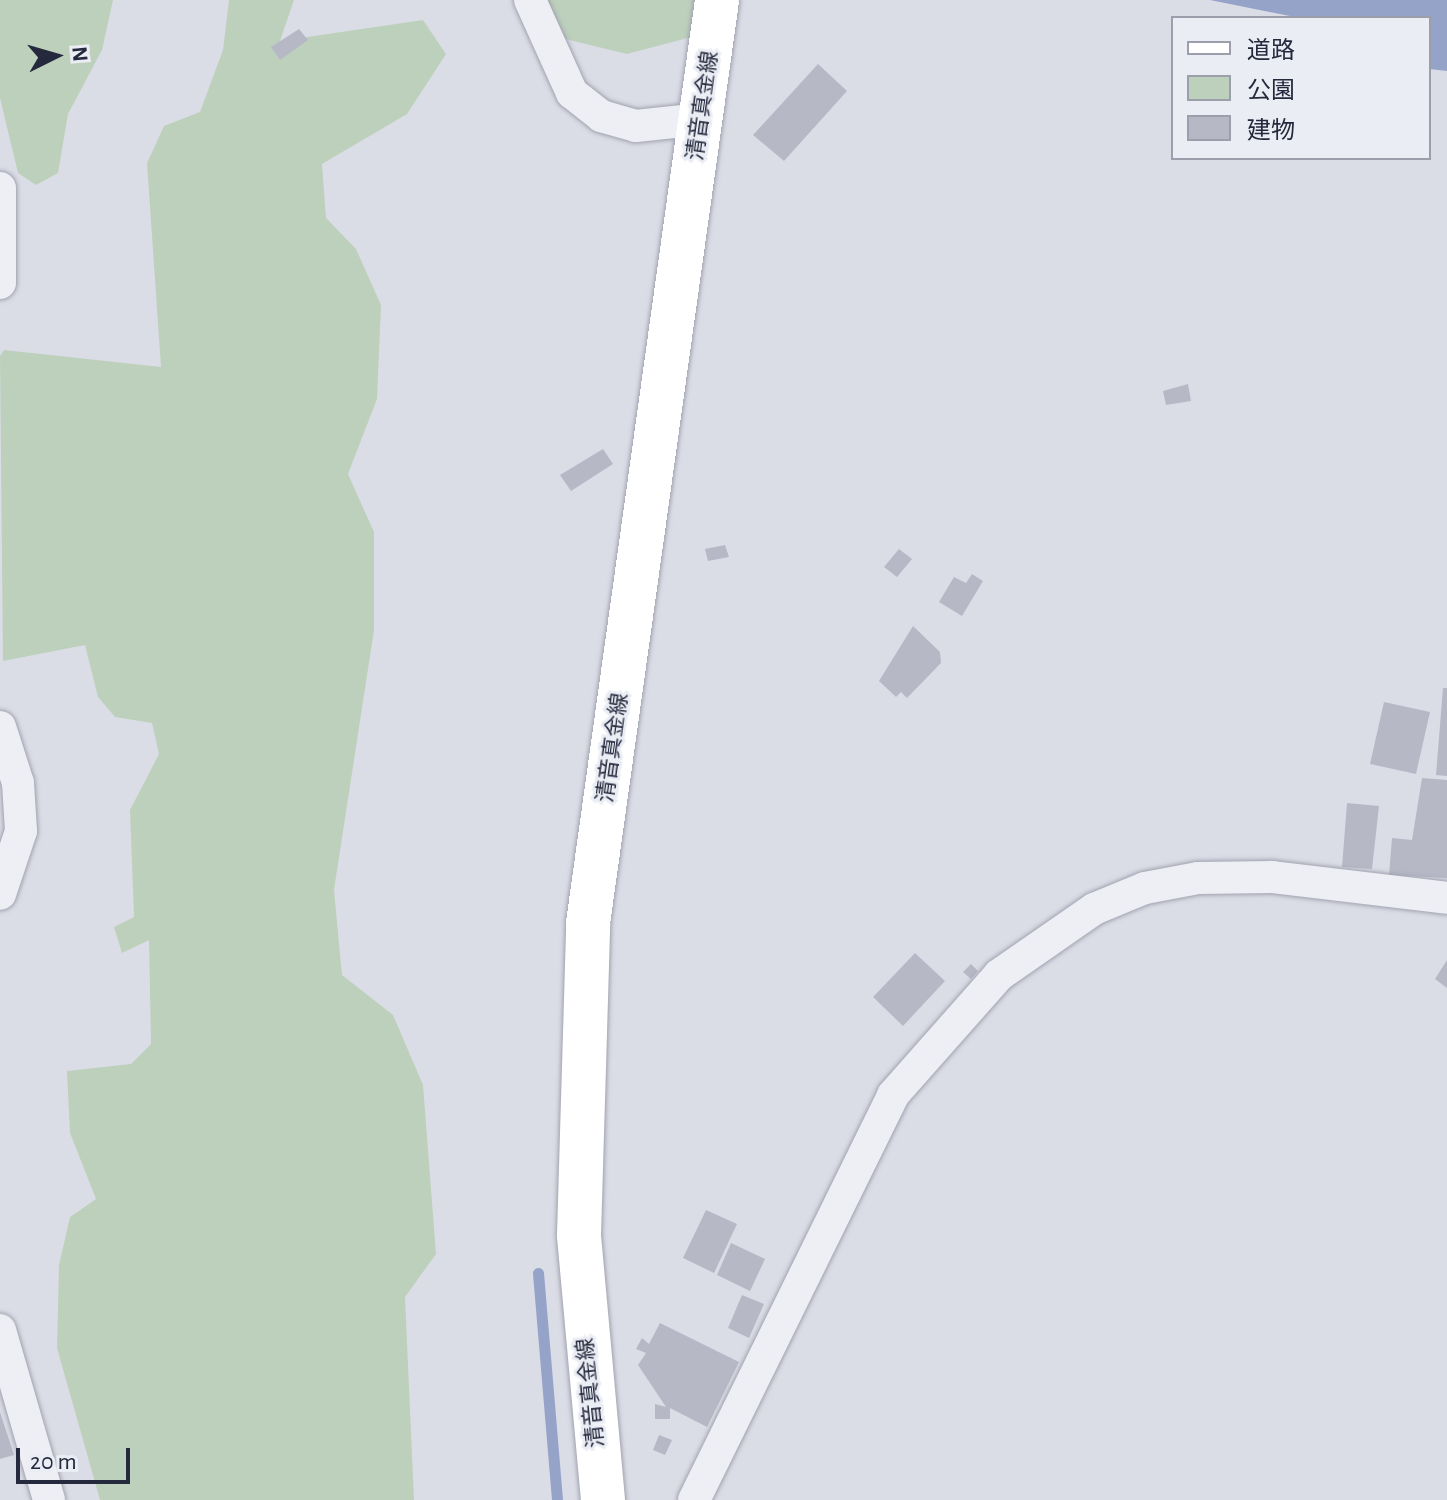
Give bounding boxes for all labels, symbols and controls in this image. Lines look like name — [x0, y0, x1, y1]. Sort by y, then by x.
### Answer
north arrow — [16, 16, 96, 96]
legend — [1171, 16, 1431, 160]
text: 道路 — [1247, 39, 1295, 63]
text: N — [68, 45, 92, 62]
street label: 清音真金線 — [682, 50, 724, 162]
text: 公園 — [1247, 79, 1295, 103]
text: 建物 — [1247, 119, 1295, 143]
street label: 清音真金線 — [592, 692, 634, 804]
street label: 清音真金線 — [572, 1337, 610, 1449]
scale bar — [20, 1432, 134, 1482]
text: 20 m — [30, 1450, 77, 1474]

